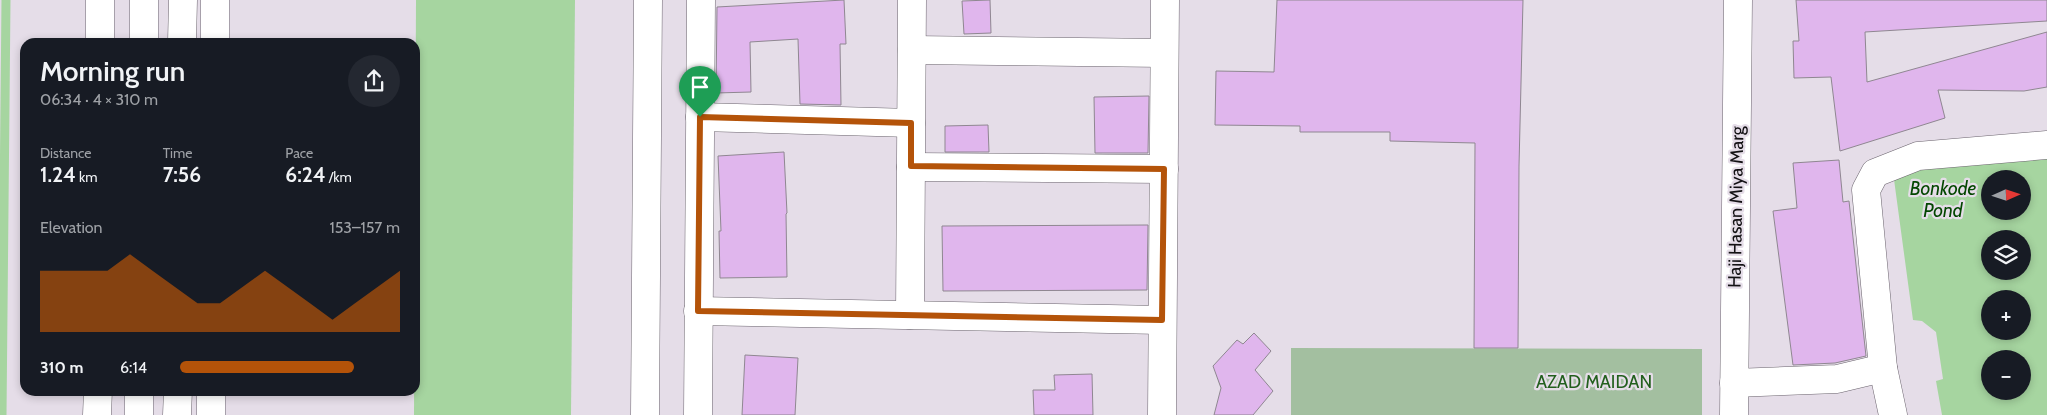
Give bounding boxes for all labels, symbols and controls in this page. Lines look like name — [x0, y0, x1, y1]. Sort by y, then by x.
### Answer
text: Morning run — [40, 54, 185, 88]
button: share — [348, 55, 400, 107]
pin — [679, 66, 721, 117]
icon: arrive — [686, 73, 714, 101]
text: 06:34 · 4 × 310 m — [40, 90, 158, 109]
street label: Haji Hasan Miya Marg — [1724, 125, 1748, 288]
text: Distance — [40, 144, 92, 162]
text: Time — [163, 144, 192, 162]
text: Pace — [285, 144, 313, 162]
text: 1.24 — [40, 162, 76, 187]
text: 7:56 — [163, 162, 201, 187]
text: 6:24 — [285, 162, 326, 187]
text: km — [76, 168, 97, 186]
text: /km — [326, 168, 352, 186]
north arrow — [1981, 170, 2031, 220]
map controls — [1981, 170, 2031, 400]
water label: Bonkode Pond — [1910, 177, 1977, 222]
text: Elevation — [40, 218, 103, 237]
text: 153–157 m — [329, 218, 400, 237]
button: layers — [1981, 230, 2031, 280]
button: + — [1981, 290, 2031, 340]
button: − — [1981, 350, 2031, 400]
text: 310 m — [40, 358, 83, 377]
text: 6:14 — [120, 358, 147, 377]
park label: AZAD MAIDAN — [1536, 371, 1652, 393]

